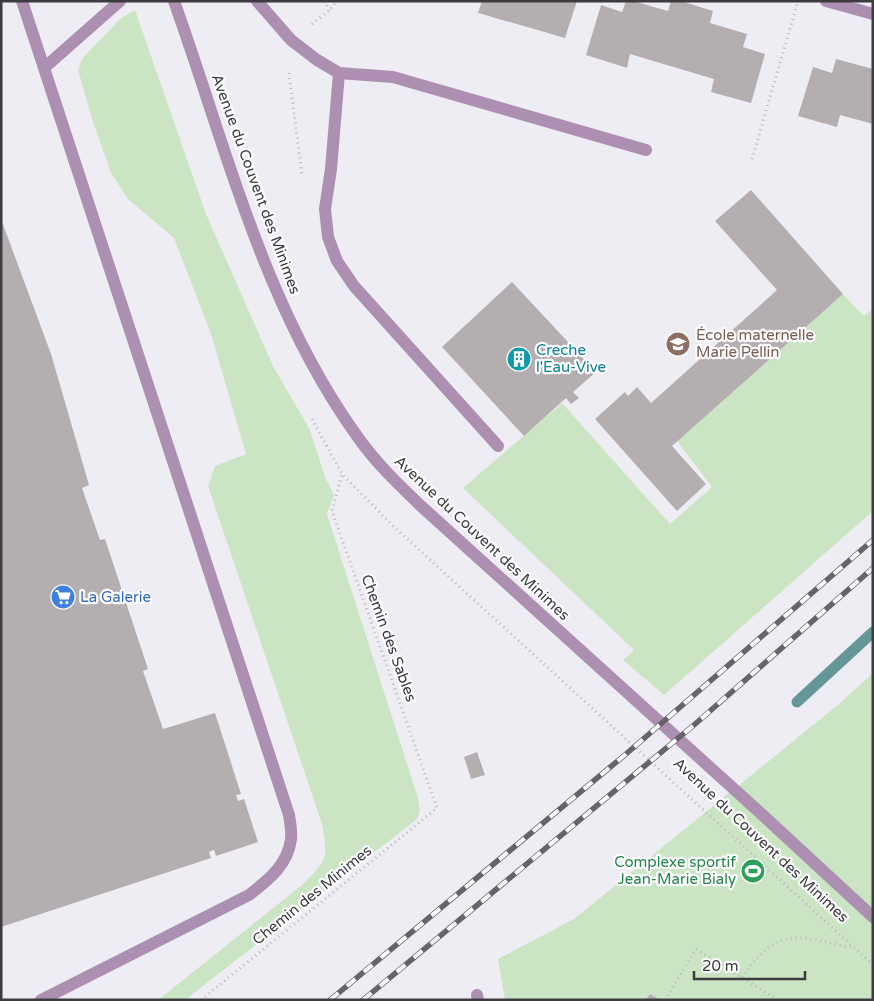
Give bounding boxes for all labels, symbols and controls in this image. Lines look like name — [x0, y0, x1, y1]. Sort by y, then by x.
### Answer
street label: Avenue du Couvent des Minimes — [208, 71, 304, 297]
place label: École maternelle Marie Pellin — [696, 326, 814, 361]
school or university icon: École maternelle Marie Pellin — [665, 331, 691, 357]
place label: Creche l'Eau-Vive — [536, 341, 606, 376]
building icon: Creche l'Eau-Vive — [506, 346, 532, 372]
street label: Avenue du Couvent des Minimes — [391, 452, 573, 624]
street label: Chemin des Sables — [358, 572, 420, 704]
supermarket icon: La Galerie — [50, 584, 76, 610]
place label: La Galerie — [80, 588, 151, 606]
street label: Avenue du Couvent des Minimes — [670, 754, 852, 926]
street label: Chemin des Minimes — [249, 841, 375, 949]
place label: Complexe sportif Jean-Marie Bialy — [614, 853, 736, 888]
sports icon: Complexe sportif Jean-Marie Bialy — [740, 858, 766, 884]
scale bar — [694, 948, 805, 980]
text: 20 m — [702, 957, 739, 975]

